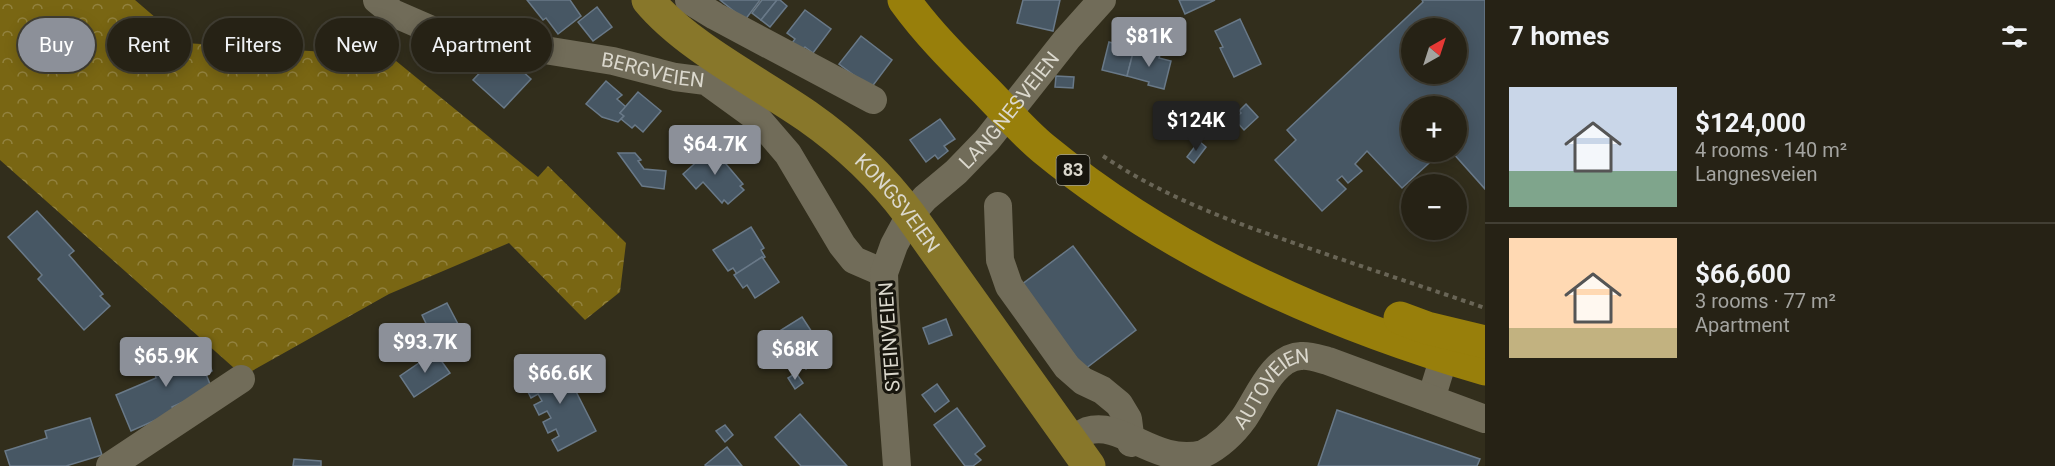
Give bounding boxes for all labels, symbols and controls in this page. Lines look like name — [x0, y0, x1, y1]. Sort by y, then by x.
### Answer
pin: $81K — [1113, 17, 1185, 68]
chip: Buy — [18, 18, 95, 72]
chip: Rent — [107, 18, 191, 72]
chip: Filters — [203, 18, 303, 72]
chip: New — [315, 18, 399, 72]
chip: Apartment — [411, 18, 552, 72]
north arrow — [1401, 18, 1467, 84]
map controls — [1401, 18, 1467, 240]
icon: filters — [1998, 20, 2031, 53]
text: 7 homes — [1509, 21, 1610, 51]
text: $81K — [1125, 24, 1173, 48]
street label: BERGVEIEN — [600, 47, 706, 93]
street label: LANGNESVEIEN — [954, 47, 1064, 174]
button: + — [1401, 96, 1467, 162]
pin: $124K — [1154, 101, 1238, 152]
text: $124K — [1167, 108, 1225, 132]
text: $124,000 — [1695, 108, 1806, 138]
icon: home — [1557, 111, 1629, 183]
pin: $64.7K — [666, 125, 764, 176]
text: $64.7K — [683, 132, 747, 156]
text: 4 rooms · 140 m² — [1695, 138, 1847, 162]
street label: KONGSVEIEN — [850, 149, 945, 257]
road number: 83 — [1056, 155, 1090, 185]
text: Langnesveien — [1695, 162, 1818, 186]
button: − — [1401, 174, 1467, 240]
text: $66,600 — [1695, 259, 1791, 289]
icon: home — [1557, 262, 1629, 334]
street label: STEINVEIEN — [873, 281, 905, 393]
text: 3 rooms · 77 m² — [1695, 289, 1836, 313]
text: Apartment — [1695, 313, 1790, 337]
pin: $93.7K — [376, 323, 474, 374]
text: $93.7K — [393, 330, 457, 354]
pin: $68K — [759, 330, 831, 381]
pin: $65.9K — [117, 337, 215, 388]
text: $68K — [771, 337, 819, 361]
street label: AUTOVEIEN — [1228, 343, 1310, 434]
text: $65.9K — [134, 344, 198, 368]
pin: $66.6K — [511, 354, 609, 405]
text: $66.6K — [528, 361, 592, 385]

